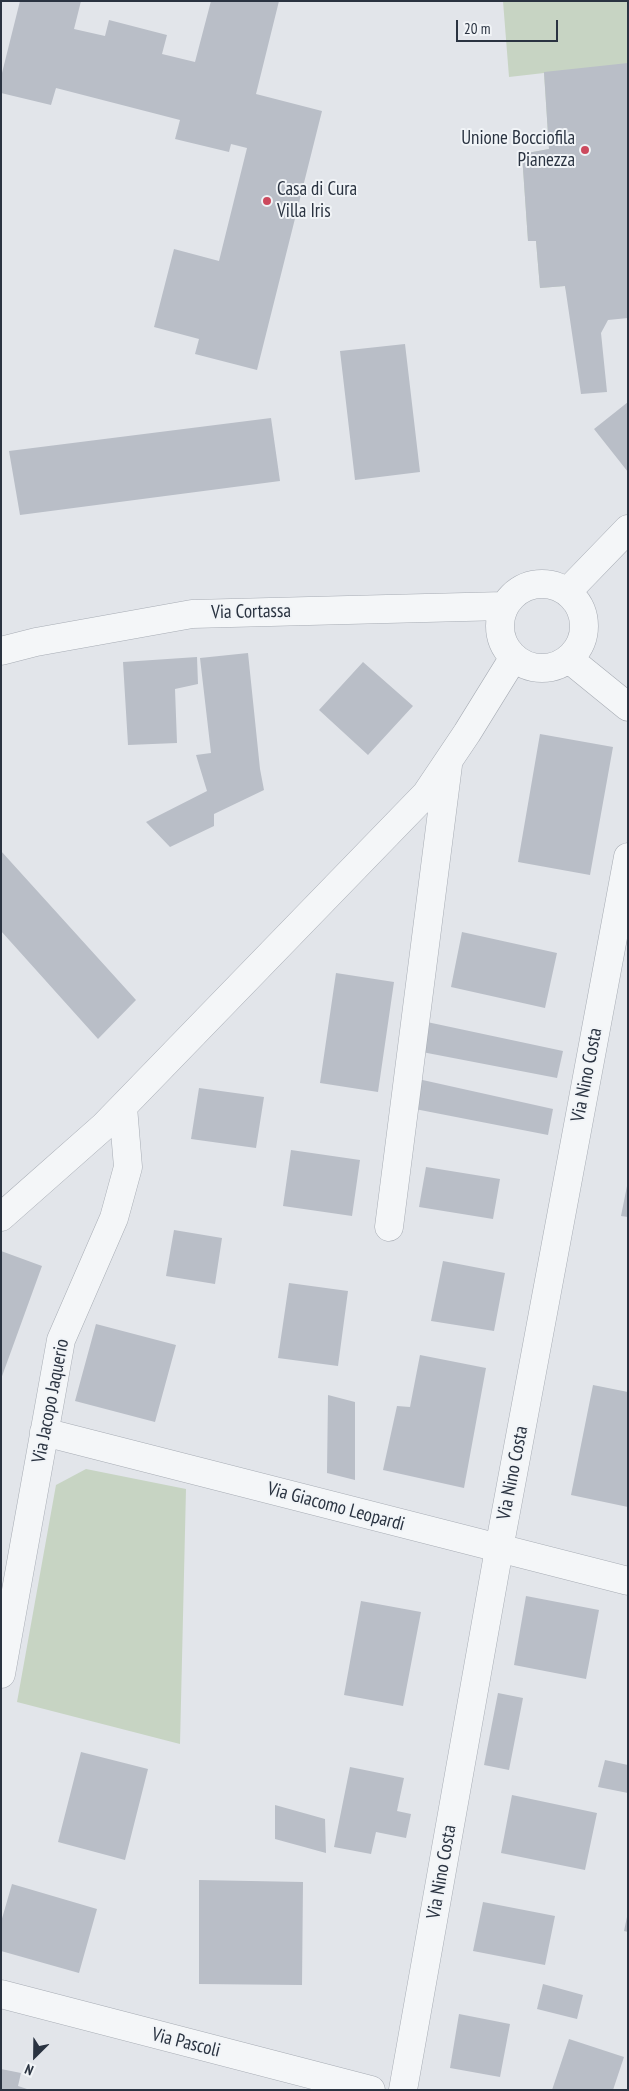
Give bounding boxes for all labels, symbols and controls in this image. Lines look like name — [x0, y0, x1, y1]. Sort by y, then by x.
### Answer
scale bar — [459, 10, 562, 42]
text: 20 m — [464, 19, 490, 38]
place label: Unione Bocciofila Pianezza — [461, 128, 575, 172]
marker: Unione Bocciofila Pianezza — [579, 144, 591, 156]
place label: Casa di Cura Villa Iris — [277, 179, 357, 223]
marker: Casa di Cura Villa Iris — [261, 195, 273, 207]
street label: Via Cortassa — [211, 600, 291, 624]
street label: Via Nino Costa — [567, 1026, 607, 1124]
street label: Via Jacopo Jaquerio — [28, 1337, 74, 1465]
street label: Via Nino Costa — [493, 1424, 533, 1522]
street label: Via Giacomo Leopardi — [265, 1478, 407, 1536]
street label: Via Nino Costa — [423, 1823, 461, 1921]
street label: Via Pascoli — [149, 2023, 223, 2063]
north arrow — [10, 2031, 60, 2081]
text: N — [22, 2060, 36, 2080]

